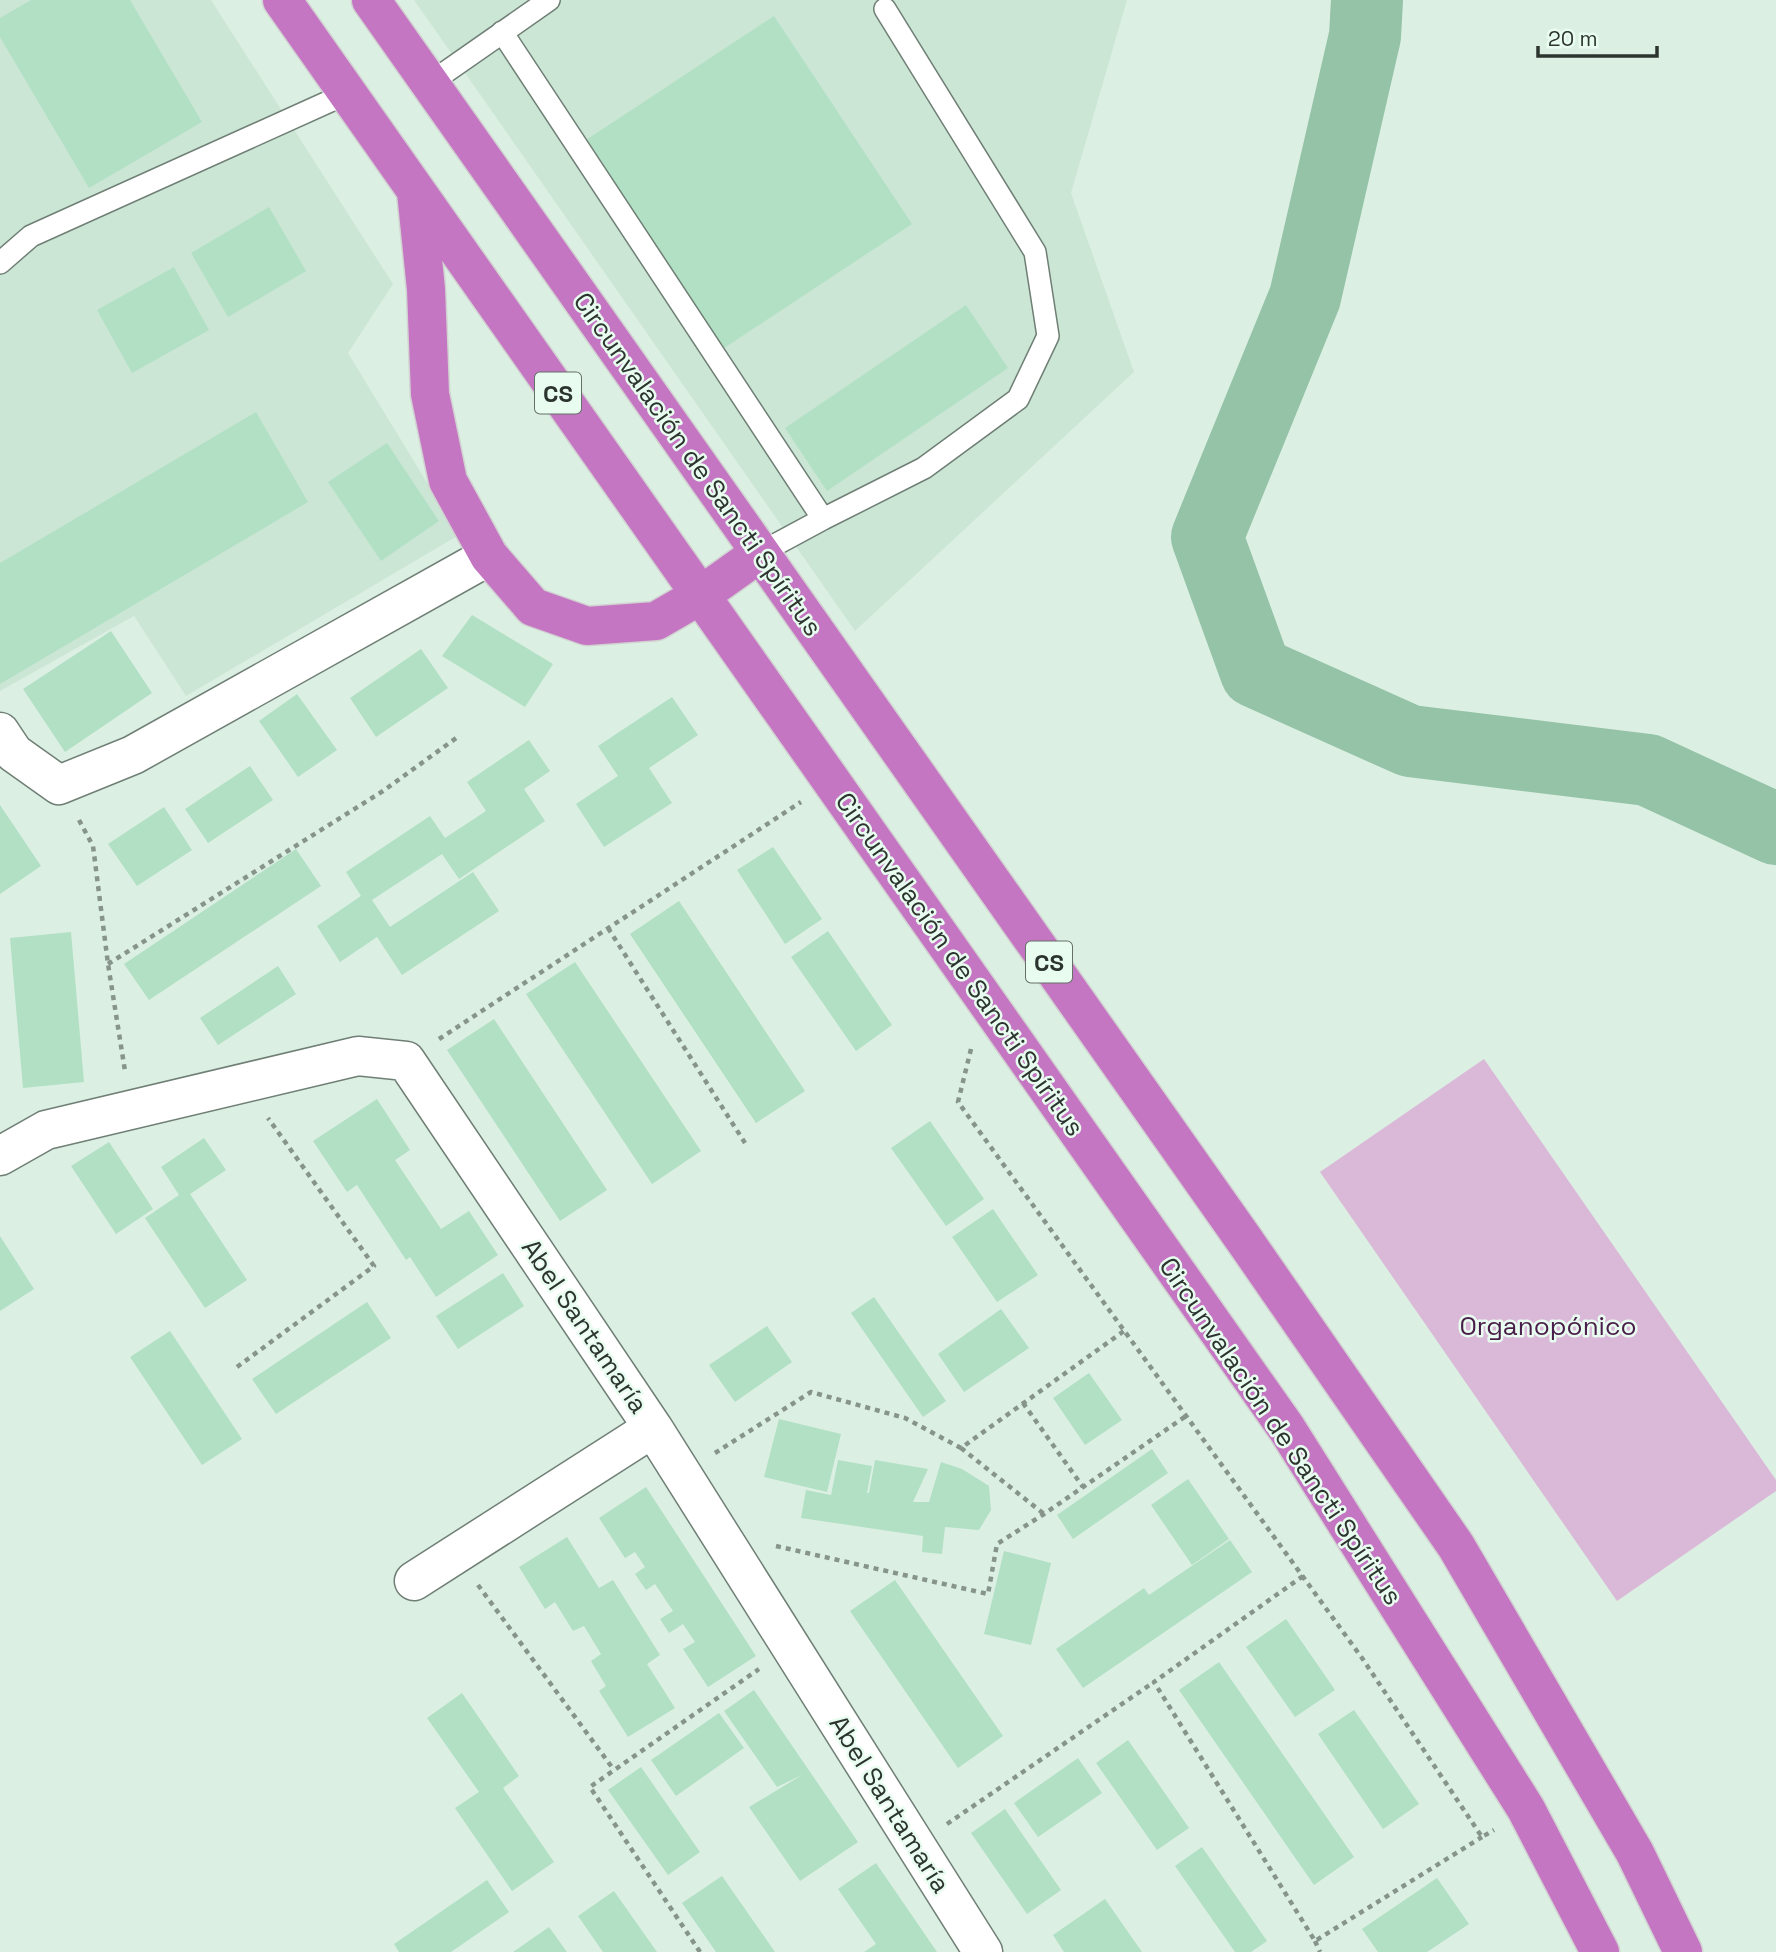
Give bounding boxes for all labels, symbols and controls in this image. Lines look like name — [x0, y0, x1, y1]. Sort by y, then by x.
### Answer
scale bar — [1538, 14, 1657, 58]
text: 20 m — [1548, 25, 1598, 52]
street label: Circunvalación de Sancti Spíritus — [566, 286, 830, 642]
road number: CS — [535, 372, 581, 414]
street label: Circunvalación de Sancti Spíritus — [828, 786, 1092, 1142]
road number: CS — [1026, 942, 1072, 982]
street label: Abel Santamaría — [514, 1232, 656, 1420]
street label: Circunvalación de Sancti Spíritus — [1152, 1251, 1410, 1611]
park label: Organopónico — [1459, 1309, 1637, 1343]
street label: Abel Santamaría — [822, 1709, 958, 1899]

